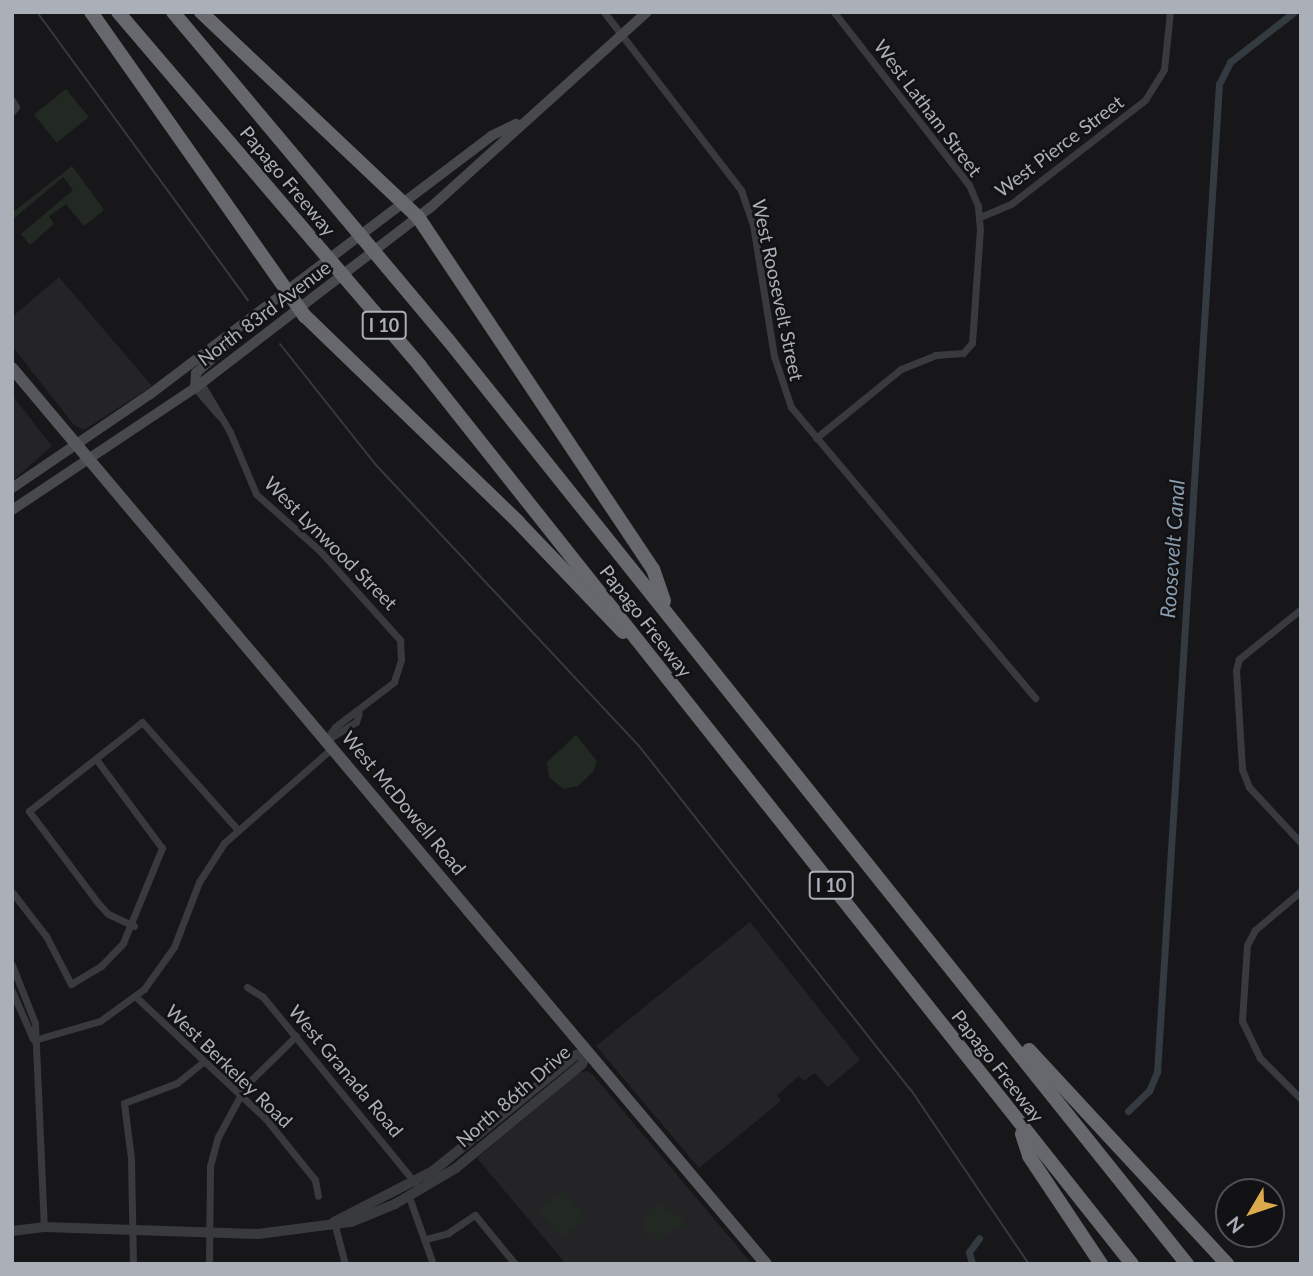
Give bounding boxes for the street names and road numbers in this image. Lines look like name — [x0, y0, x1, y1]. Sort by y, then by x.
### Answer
street label: West Latham Street — [869, 35, 987, 181]
street label: West Pierce Street — [990, 90, 1128, 202]
street label: Papago Freeway — [235, 121, 341, 241]
street label: West Roosevelt Street — [748, 197, 808, 383]
street label: North 83rd Avenue — [193, 255, 335, 371]
road number: I 10 — [361, 310, 407, 340]
street label: West Lynwood Street — [260, 472, 402, 614]
street label: Papago Freeway — [595, 560, 697, 682]
street label: West McDowell Road — [337, 727, 471, 879]
road number: I 10 — [808, 870, 854, 900]
street label: West Berkeley Road — [161, 1000, 297, 1132]
street label: West Granada Road — [284, 1000, 408, 1142]
street label: Papago Freeway — [947, 1005, 1049, 1127]
street label: North 86th Drive — [451, 1040, 575, 1152]

